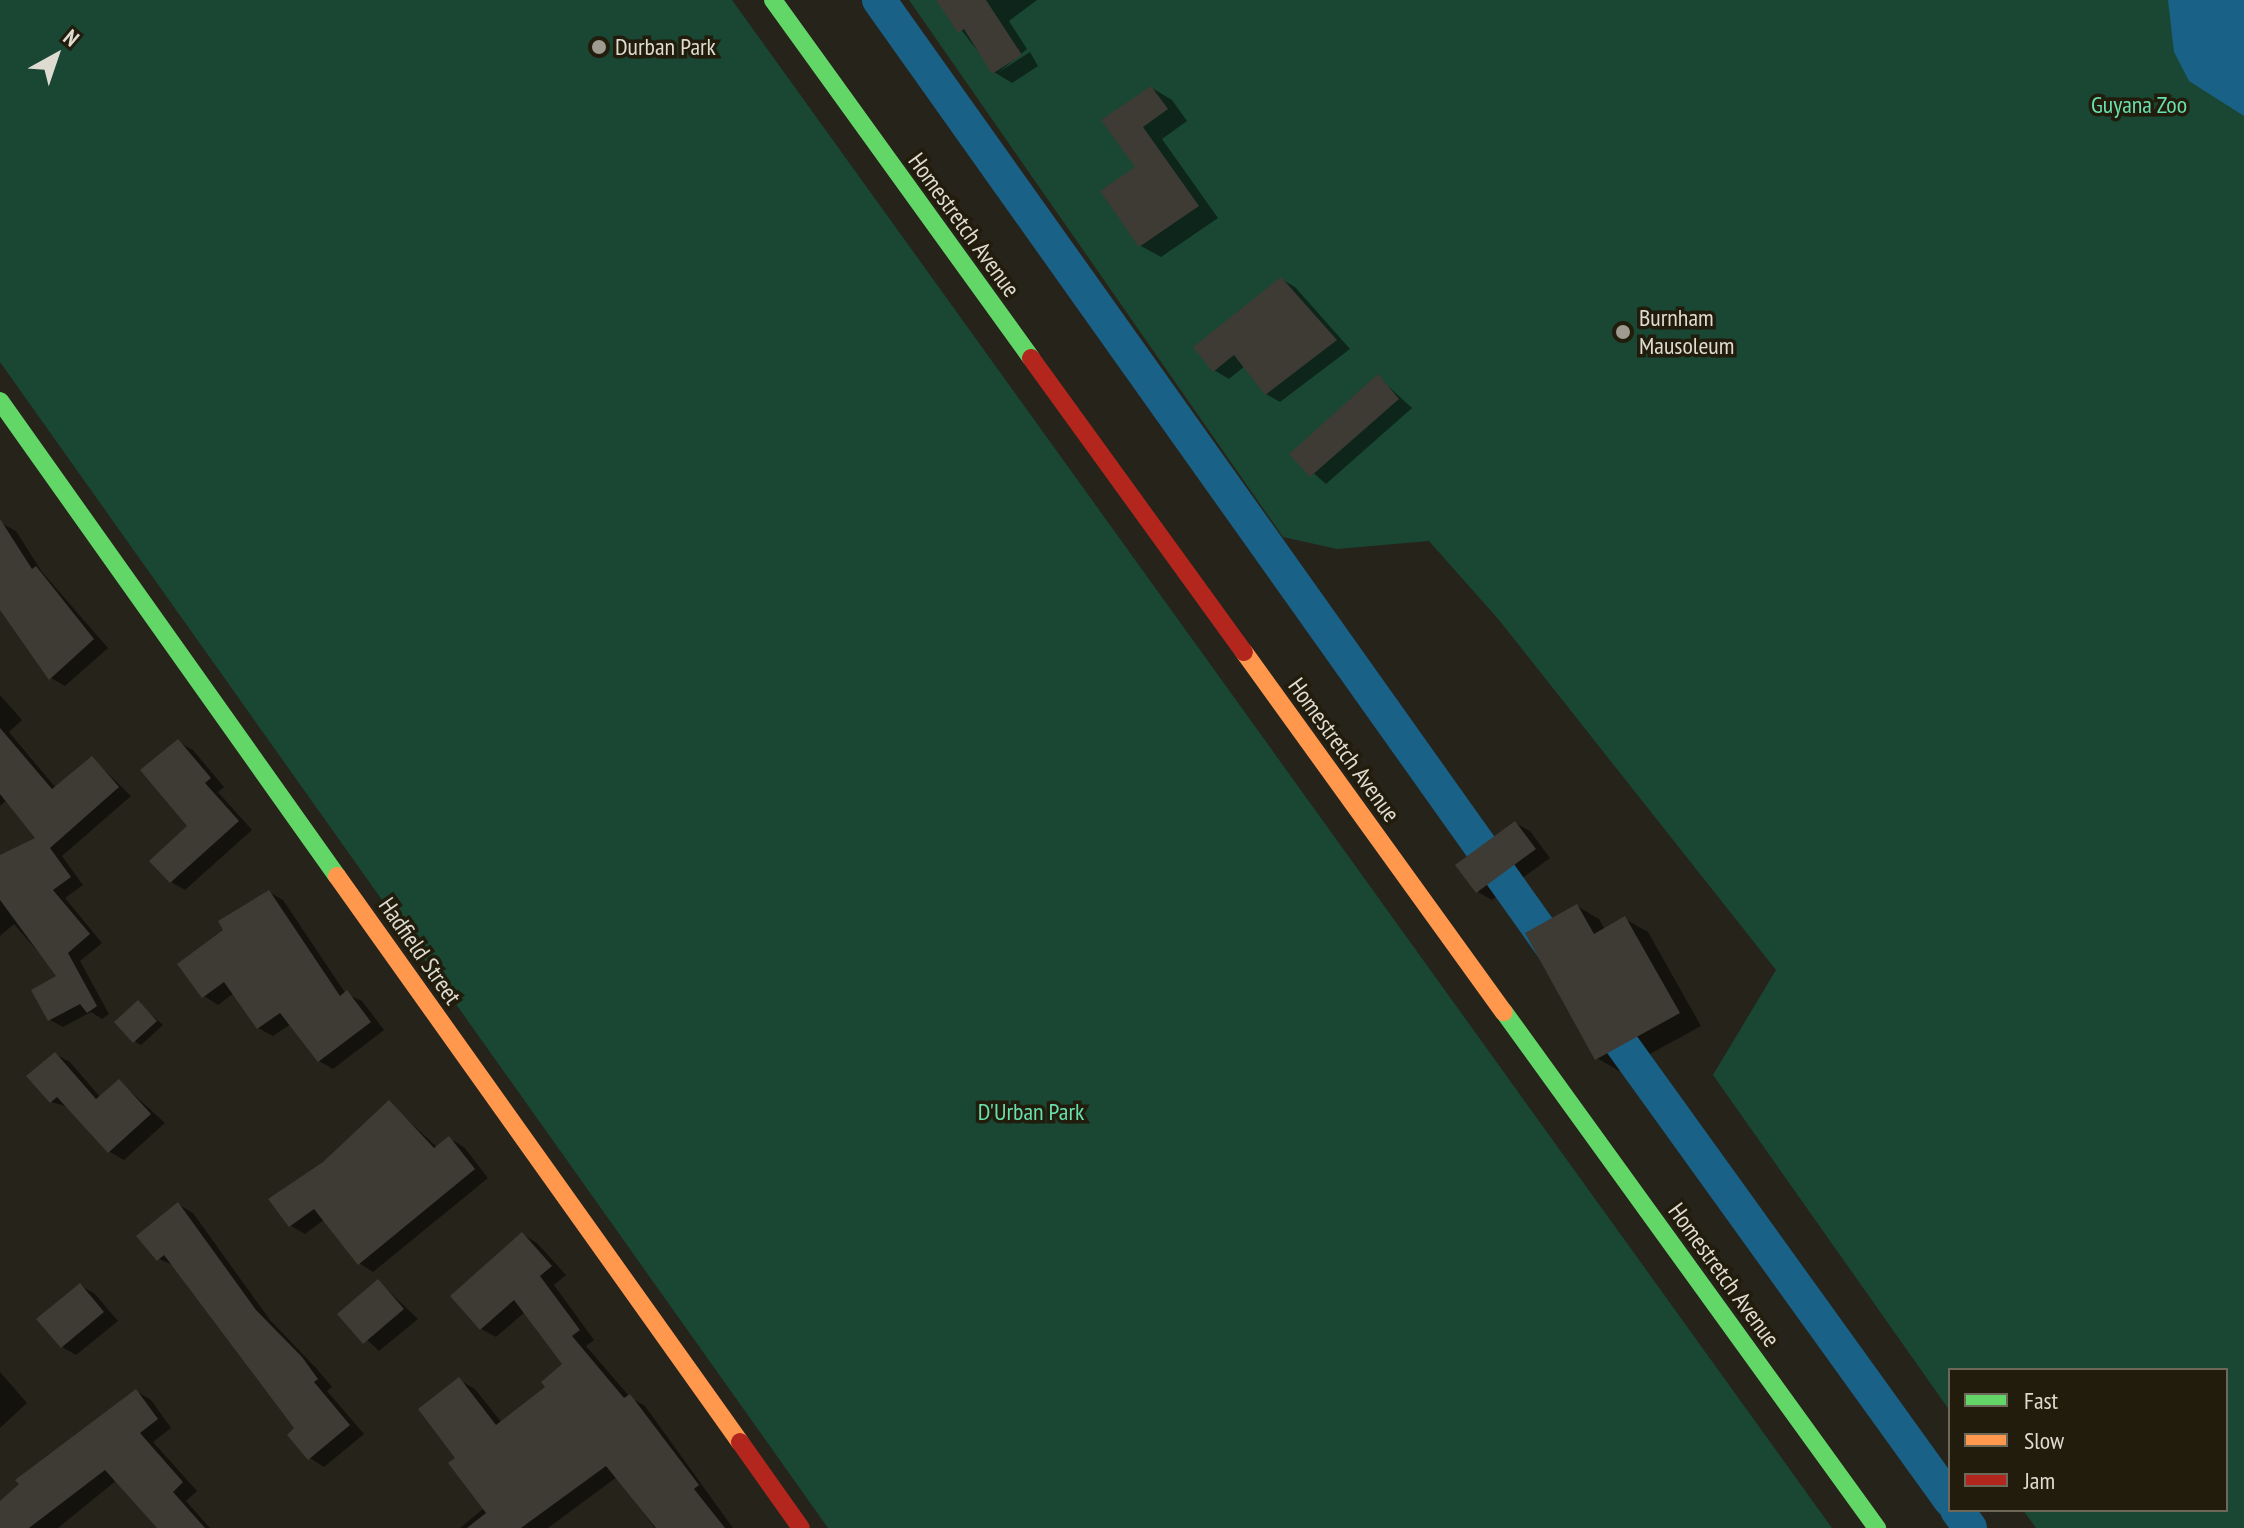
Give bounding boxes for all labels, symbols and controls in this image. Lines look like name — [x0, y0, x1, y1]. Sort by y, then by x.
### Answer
north arrow — [16, 16, 96, 96]
text: N — [58, 23, 85, 52]
place label: Durban Park — [615, 33, 716, 61]
marker: Durban Park — [590, 38, 608, 56]
park label: Guyana Zoo — [2091, 91, 2187, 119]
street label: Homestretch Avenue — [902, 147, 1026, 303]
place label: Burnham Mausoleum — [1639, 304, 1734, 360]
marker: Burnham Mausoleum — [1614, 323, 1632, 341]
street label: Homestretch Avenue — [1282, 672, 1406, 828]
street label: Hadfield Street — [373, 892, 467, 1010]
park label: D'Urban Park — [978, 1098, 1084, 1126]
street label: Homestretch Avenue — [1662, 1197, 1786, 1353]
legend — [1948, 1368, 2228, 1512]
text: Fast — [2024, 1385, 2058, 1416]
text: Slow — [2024, 1425, 2064, 1456]
text: Jam — [2024, 1465, 2055, 1496]

